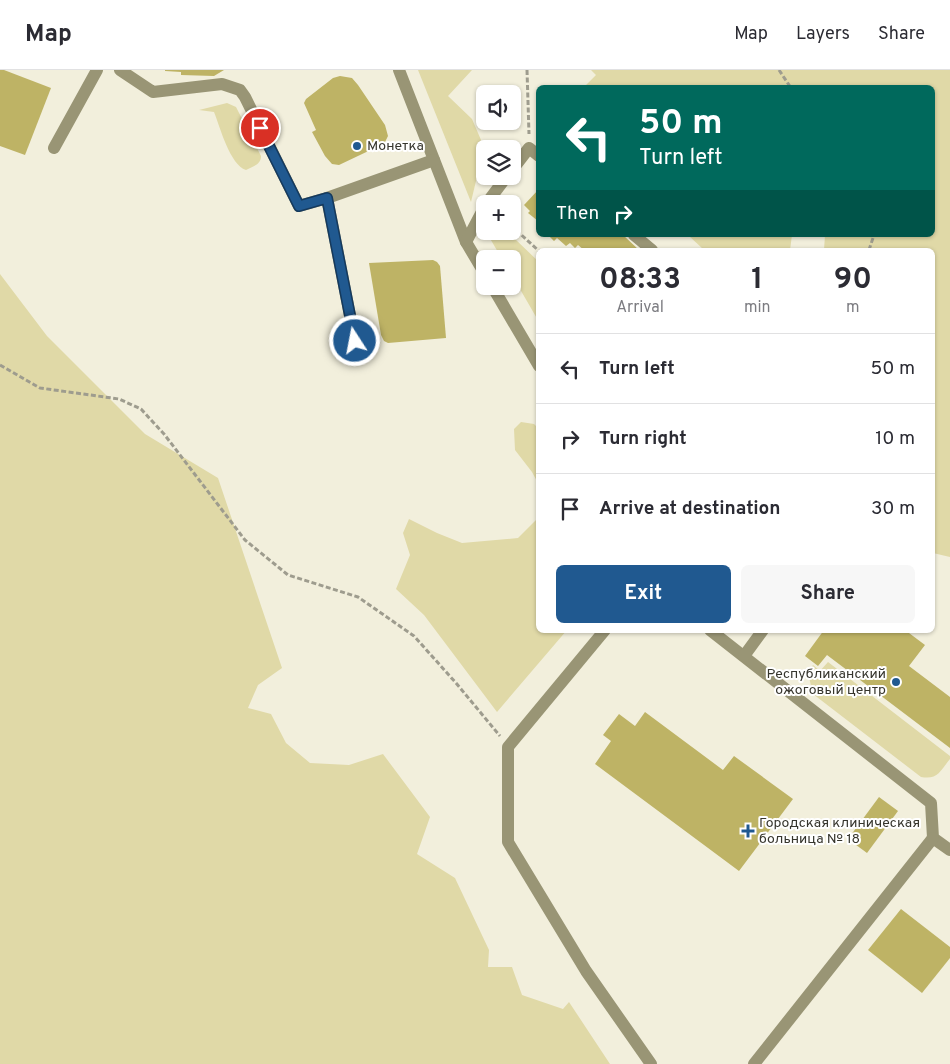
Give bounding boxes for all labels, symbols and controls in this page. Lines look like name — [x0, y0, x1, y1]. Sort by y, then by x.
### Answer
text: Map — [25, 20, 72, 50]
text: Map — [734, 23, 768, 46]
text: Layers — [796, 23, 850, 46]
text: Share — [878, 23, 925, 46]
map controls — [476, 85, 521, 295]
button: sound — [476, 85, 521, 130]
text: 50 m — [639, 102, 723, 146]
icon: left — [556, 105, 621, 170]
pin — [239, 107, 281, 149]
icon: arrive — [246, 114, 274, 142]
place label: Монетка — [367, 138, 424, 155]
marker: Монетка — [351, 140, 363, 152]
button: layers — [476, 140, 521, 185]
text: Turn left — [639, 145, 722, 172]
button: + — [476, 195, 521, 240]
icon: right — [609, 200, 637, 228]
text: Then — [556, 202, 599, 226]
button: − — [476, 250, 521, 295]
text: 08:33 — [599, 262, 681, 299]
text: 1 — [751, 262, 763, 299]
text: 90 — [834, 262, 872, 299]
text: Arrival — [616, 298, 664, 318]
text: min — [744, 298, 771, 318]
text: m — [846, 298, 860, 318]
position arrow — [328, 314, 380, 366]
icon: left — [556, 355, 584, 383]
text: Turn left — [599, 357, 675, 381]
text: 50 m — [870, 357, 915, 381]
icon: right — [556, 425, 584, 453]
text: Turn right — [599, 427, 687, 451]
text: 10 m — [875, 427, 915, 451]
icon: arrive — [556, 495, 584, 523]
text: Arrive at destination — [599, 497, 780, 521]
text: 30 m — [871, 497, 915, 521]
button: Exit — [556, 565, 731, 623]
button: Share — [741, 565, 915, 623]
place label: Республиканский ожоговый центр — [767, 666, 886, 699]
marker: Республиканский ожоговый центр — [890, 676, 902, 688]
place label: Городская клиническая больница № 18 — [759, 815, 920, 848]
marker: Городская клиническая больница № 18 — [741, 824, 755, 838]

